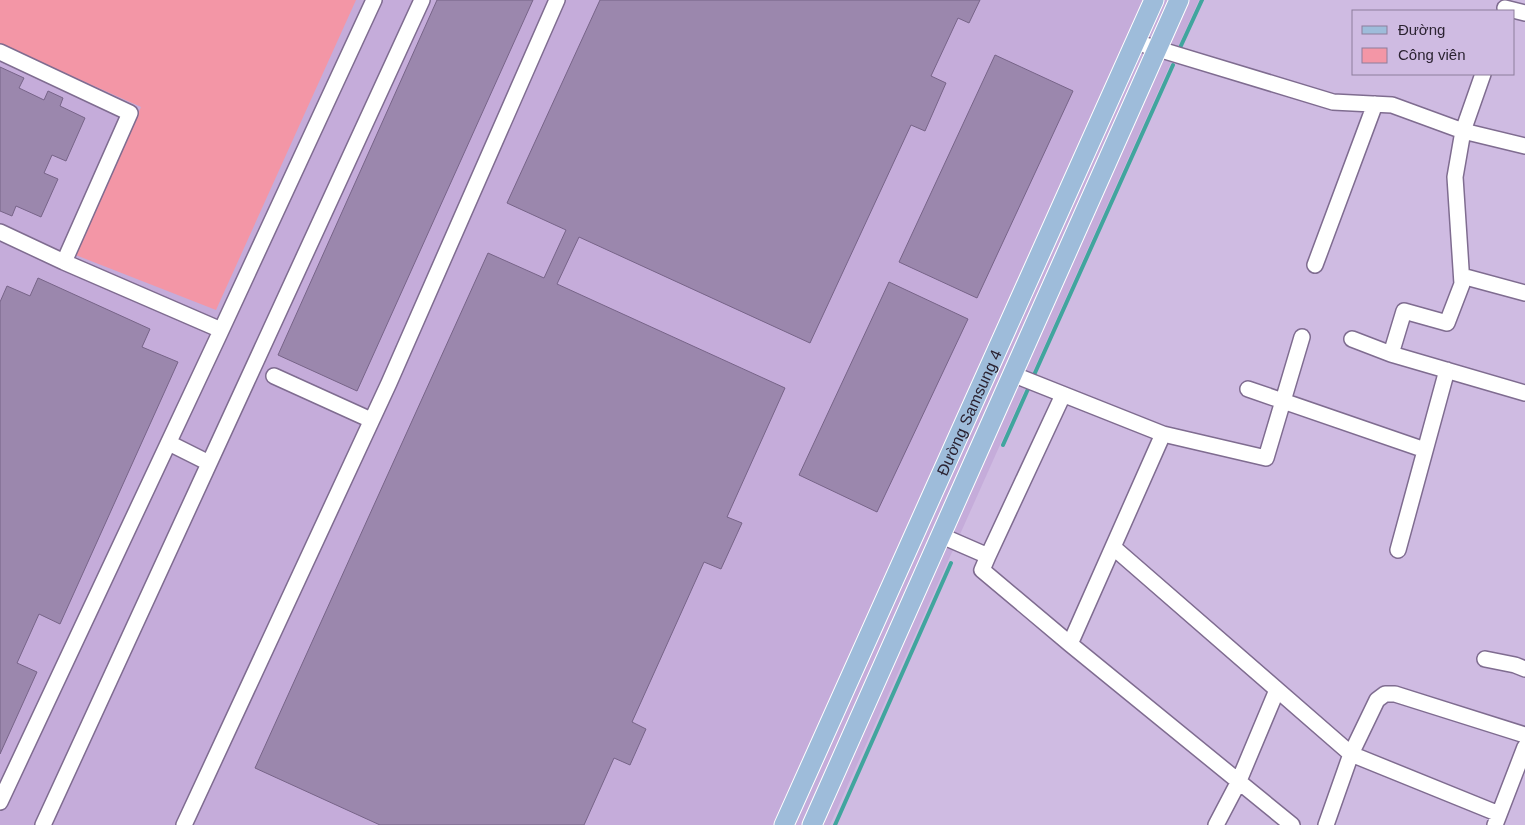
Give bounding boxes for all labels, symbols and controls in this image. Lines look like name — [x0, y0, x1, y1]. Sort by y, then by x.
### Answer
legend — [1352, 10, 1515, 75]
text: Đường — [1398, 21, 1445, 38]
text: Công viên — [1398, 46, 1466, 63]
street label: Đường Samsung 4 — [934, 347, 1005, 478]

